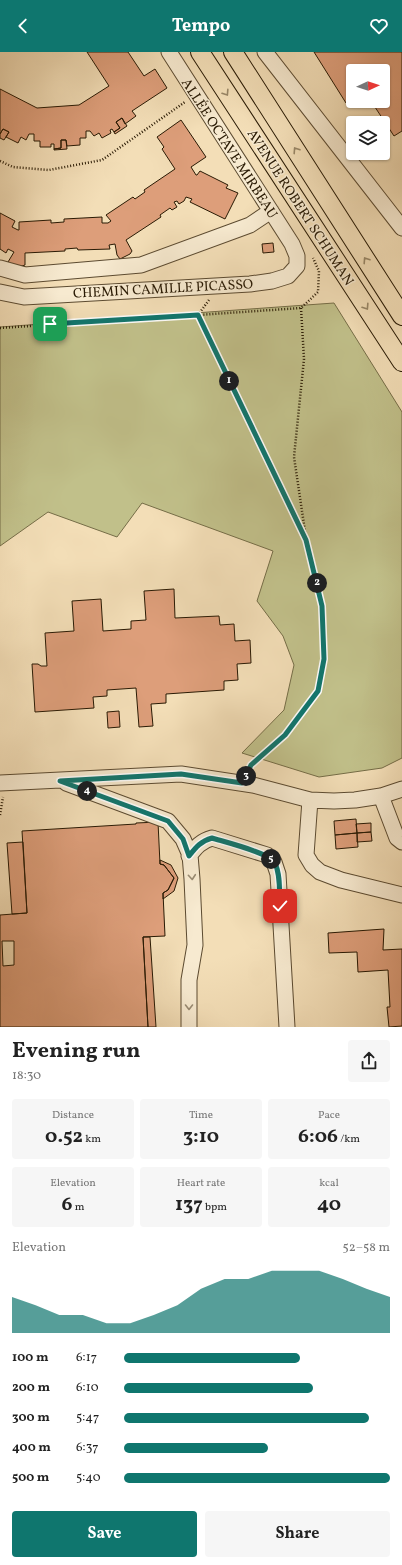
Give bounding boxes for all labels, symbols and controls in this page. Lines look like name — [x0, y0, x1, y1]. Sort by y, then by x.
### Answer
text: Tempo — [172, 14, 230, 39]
icon: back — [12, 15, 34, 37]
icon: heart — [368, 15, 390, 37]
north arrow — [346, 64, 390, 108]
map controls — [346, 64, 390, 160]
street label: ALLÉE OCTAVE MIRBEAU — [176, 75, 281, 223]
one-way arrow — [221, 89, 229, 96]
button: layers — [346, 116, 390, 160]
street label: AVENUE ROBERT SCHUMAN — [242, 126, 358, 290]
one-way arrow — [293, 147, 301, 154]
one-way arrow — [363, 257, 371, 264]
street label: CHEMIN CAMILLE PICASSO — [73, 275, 254, 304]
one-way arrow — [361, 303, 369, 310]
pin — [33, 307, 67, 341]
icon: arrive — [39, 313, 61, 335]
pin: 1 — [219, 371, 239, 391]
text: 1 — [227, 373, 231, 388]
pin: 2 — [307, 573, 327, 593]
text: 2 — [314, 575, 320, 590]
pin: 3 — [236, 766, 256, 786]
text: 3 — [243, 768, 249, 783]
pin: 4 — [77, 781, 97, 801]
text: 4 — [84, 783, 90, 798]
pin: 5 — [261, 849, 281, 869]
text: 5 — [268, 851, 274, 866]
one-way arrow — [187, 874, 196, 880]
pin — [263, 889, 297, 923]
icon: check — [269, 895, 291, 917]
one-way arrow — [185, 1004, 193, 1010]
text: Evening run — [12, 1036, 141, 1067]
button: share — [348, 1040, 390, 1082]
text: 18:30 — [12, 1067, 41, 1085]
text: Distance — [52, 1108, 94, 1123]
text: Time — [189, 1108, 213, 1123]
text: Pace — [318, 1108, 340, 1123]
text: 0.52 — [45, 1123, 83, 1151]
text: 3:10 — [183, 1123, 219, 1151]
text: 6:06 — [298, 1123, 338, 1151]
text: km — [83, 1132, 101, 1147]
text: /km — [338, 1132, 360, 1147]
text: Elevation — [50, 1176, 96, 1191]
text: Heart rate — [177, 1176, 225, 1191]
text: kcal — [319, 1176, 339, 1191]
text: 6 — [62, 1191, 73, 1219]
text: 137 — [175, 1191, 203, 1219]
text: 40 — [317, 1191, 341, 1219]
text: m — [73, 1200, 84, 1215]
text: bpm — [203, 1200, 227, 1215]
text: Elevation — [12, 1239, 66, 1257]
text: 52–58 m — [342, 1239, 390, 1257]
text: 100 m — [12, 1349, 49, 1367]
text: 6:17 — [76, 1349, 97, 1367]
text: 200 m — [12, 1379, 50, 1397]
text: 6:10 — [76, 1379, 99, 1397]
text: 300 m — [12, 1409, 50, 1427]
text: 5:47 — [76, 1409, 99, 1427]
text: 400 m — [12, 1439, 51, 1457]
text: 6:37 — [76, 1439, 99, 1457]
text: 500 m — [12, 1469, 49, 1487]
text: 5:40 — [76, 1469, 101, 1487]
button: Save — [12, 1511, 197, 1557]
button: Share — [205, 1511, 390, 1557]

